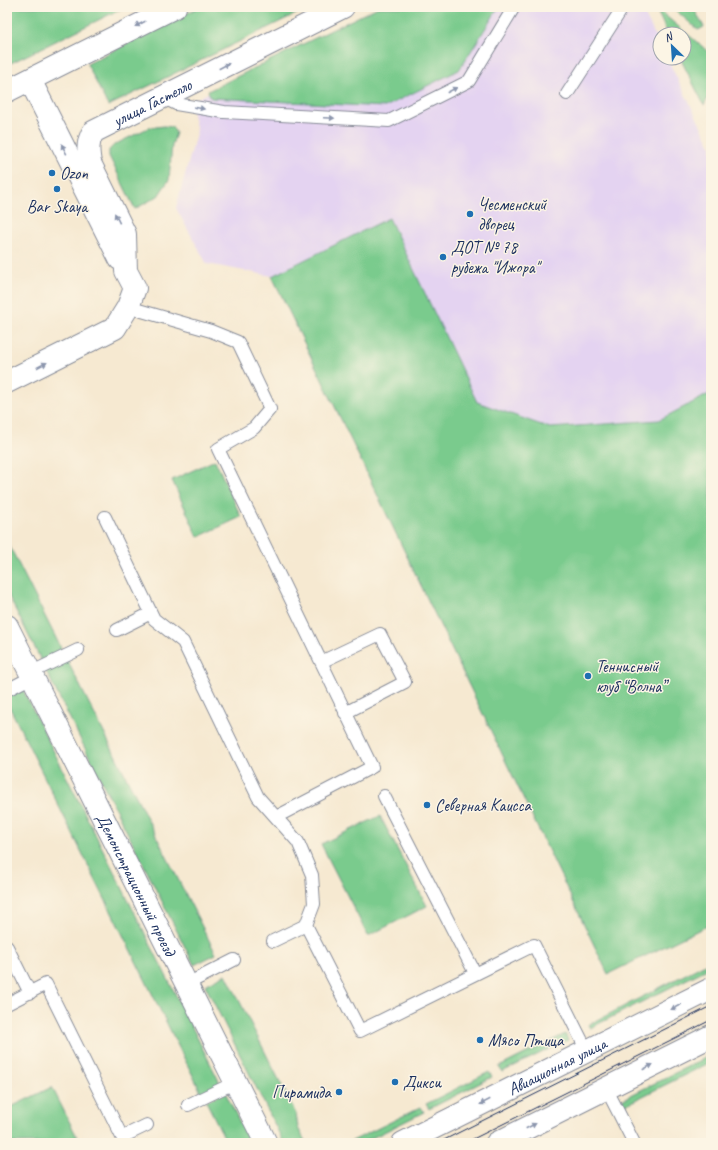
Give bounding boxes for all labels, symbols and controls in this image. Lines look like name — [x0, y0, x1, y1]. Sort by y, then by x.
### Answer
one-way arrow — [135, 21, 146, 28]
north arrow — [652, 26, 692, 66]
text: N — [662, 28, 676, 45]
one-way arrow — [219, 63, 230, 70]
street label: улица Гастелло — [108, 74, 196, 132]
one-way arrow — [446, 87, 457, 93]
one-way arrow — [193, 105, 206, 111]
one-way arrow — [323, 114, 335, 121]
one-way arrow — [61, 143, 68, 154]
place label: Ozon — [60, 163, 88, 184]
marker: Ozon — [47, 168, 57, 178]
marker: Bar Skaya — [52, 184, 62, 194]
place label: Чесменский дворец — [478, 194, 547, 235]
place label: Bar Skaya — [27, 196, 89, 217]
marker: Чесменский дворец — [465, 209, 475, 219]
one-way arrow — [114, 213, 120, 224]
place label: ДОТ № 78 рубежа "Ижора" — [451, 237, 543, 278]
marker: ДОТ № 78 рубежа "Ижора" — [438, 252, 448, 262]
one-way arrow — [36, 361, 48, 368]
place label: Теннисный клуб “Волна” — [596, 656, 670, 697]
marker: Теннисный клуб “Волна” — [583, 671, 593, 681]
place label: Северная Каисса — [435, 795, 532, 816]
marker: Северная Каисса — [422, 800, 432, 810]
street label: Демонстрационный проезд — [92, 810, 181, 961]
one-way arrow — [670, 1003, 682, 1010]
place label: Мясо Птица — [488, 1030, 565, 1051]
street label: Авиационная улица — [504, 1032, 612, 1100]
marker: Мясо Птица — [475, 1035, 485, 1045]
one-way arrow — [642, 1064, 653, 1071]
place label: Дикси — [403, 1072, 442, 1093]
marker: Дикси — [390, 1077, 400, 1087]
place label: Пирамида — [272, 1082, 333, 1103]
marker: Пирамида — [334, 1087, 344, 1097]
one-way arrow — [479, 1099, 490, 1105]
one-way arrow — [526, 1122, 537, 1129]

